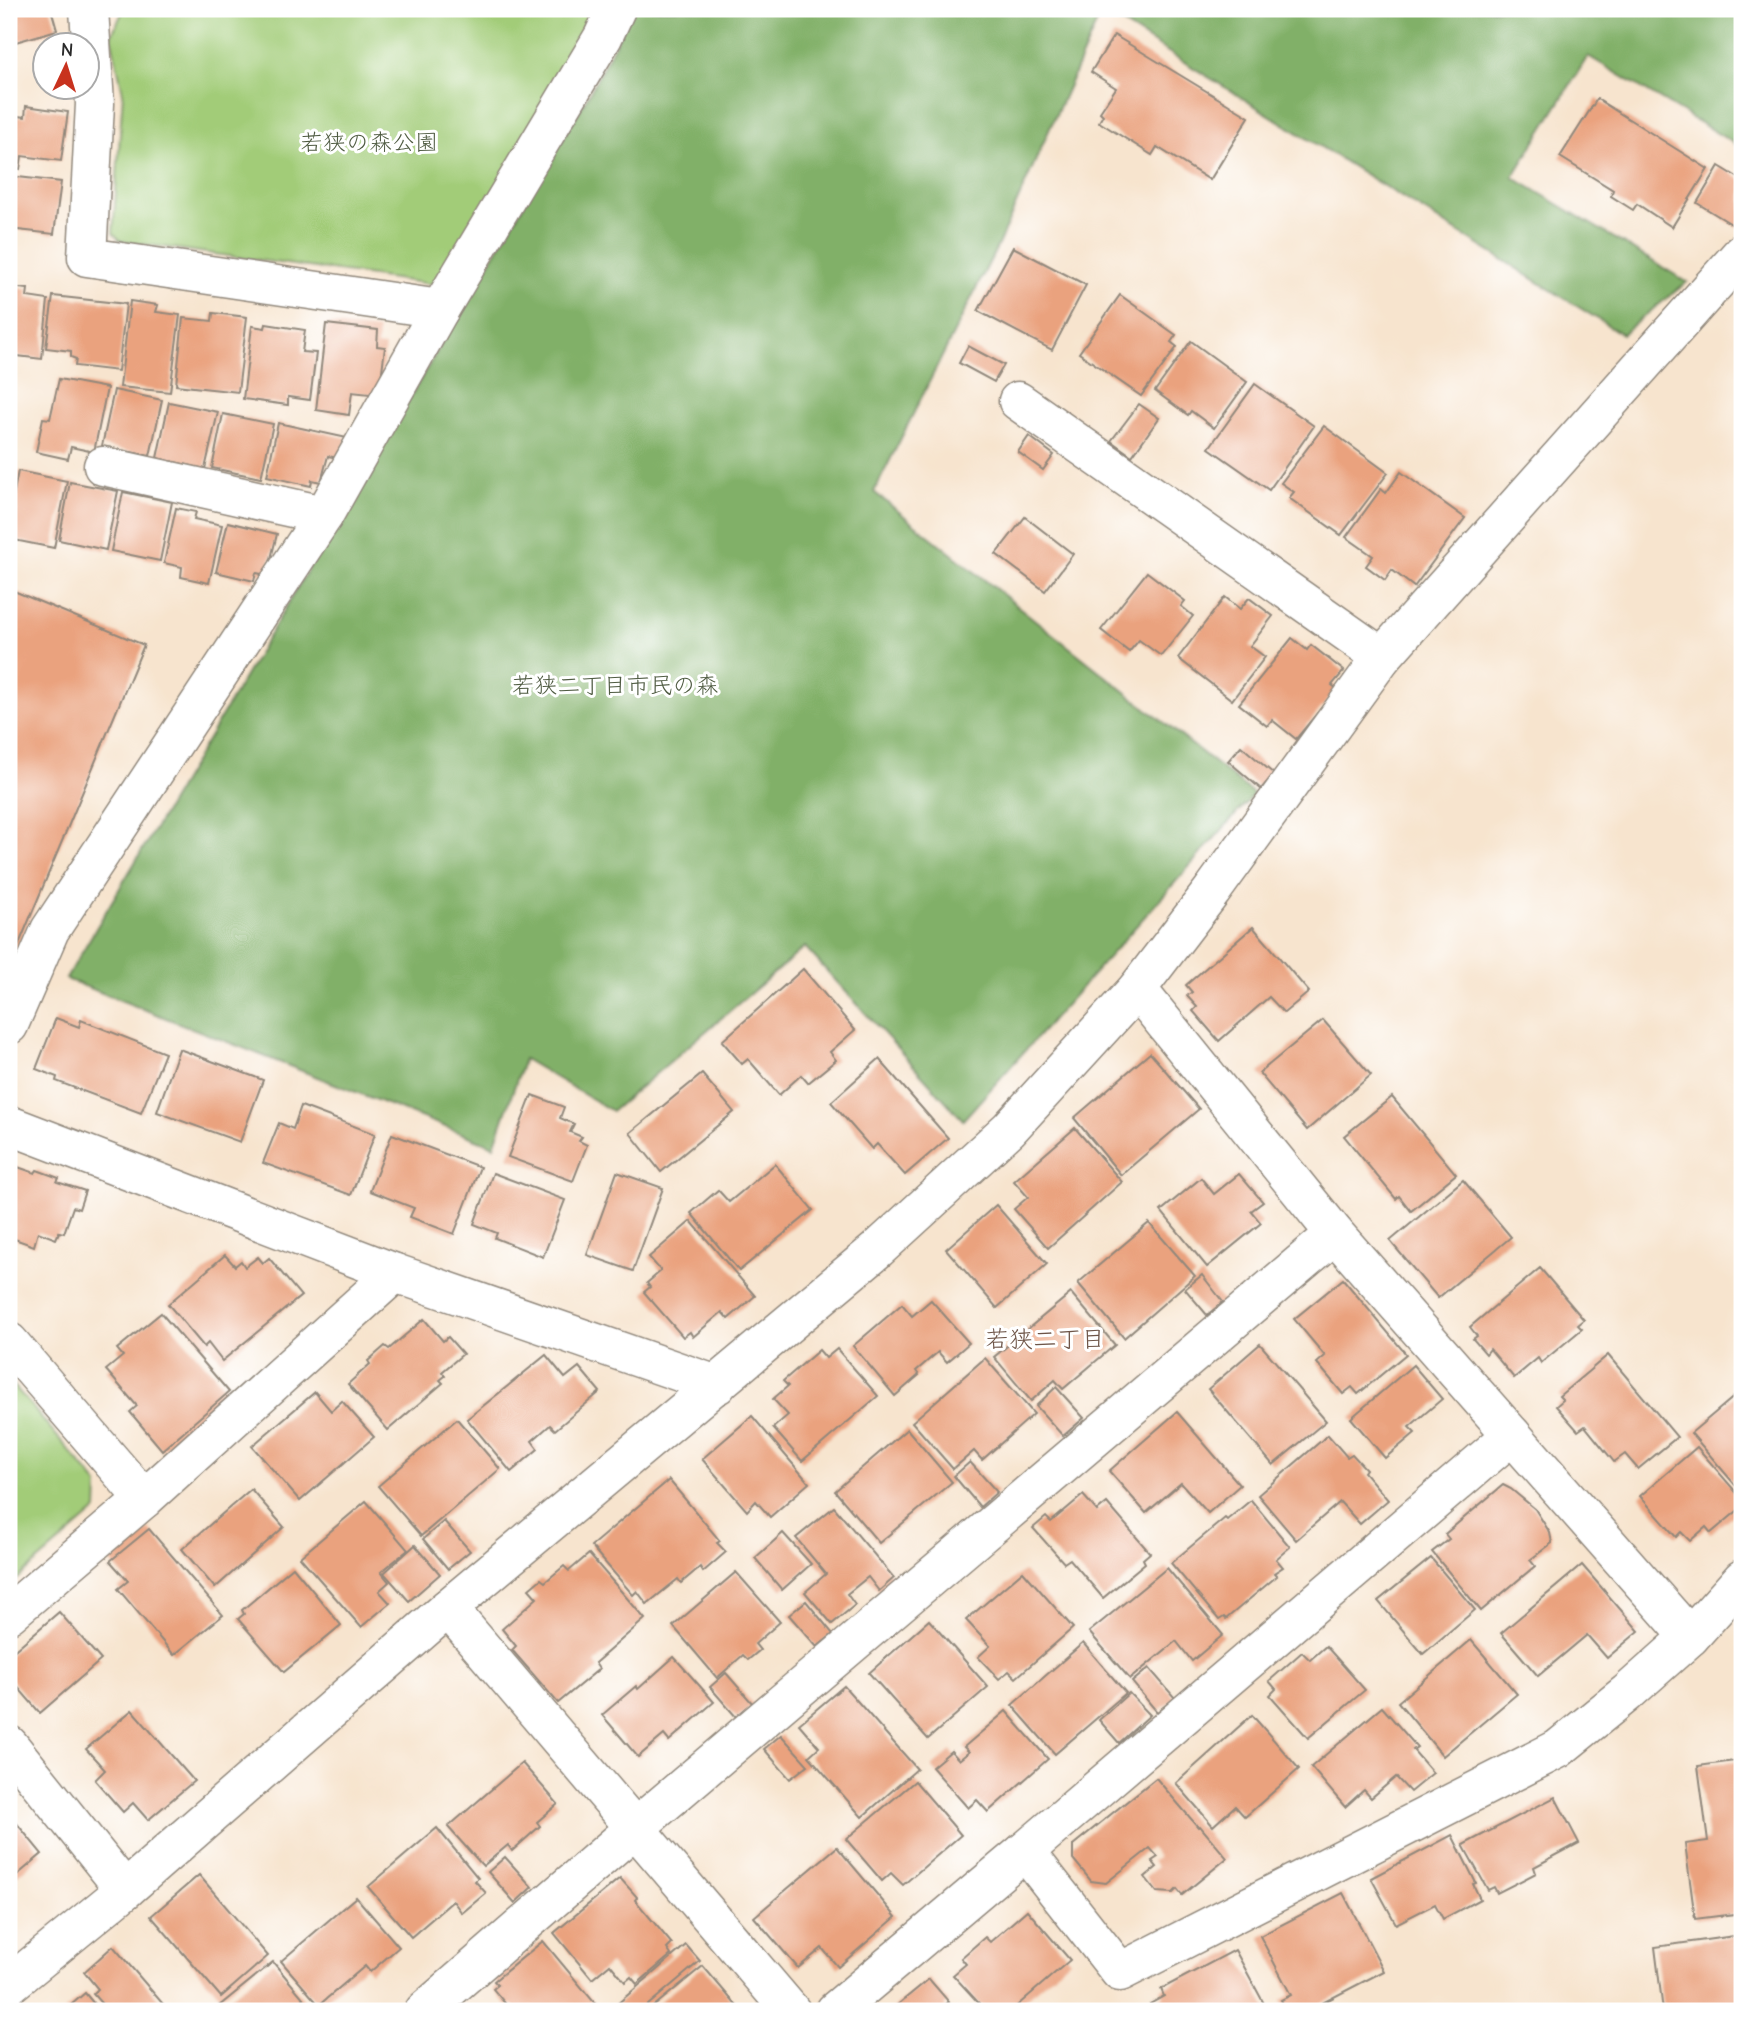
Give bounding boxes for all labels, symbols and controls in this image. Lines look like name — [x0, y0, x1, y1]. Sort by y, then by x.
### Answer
north arrow — [32, 32, 102, 102]
text: N — [60, 39, 74, 61]
park label: 若狭の森公園 — [300, 129, 438, 156]
park label: 若狭二丁目市民の森 — [512, 672, 719, 699]
district label: 若狭二丁目 — [985, 1325, 1105, 1353]

